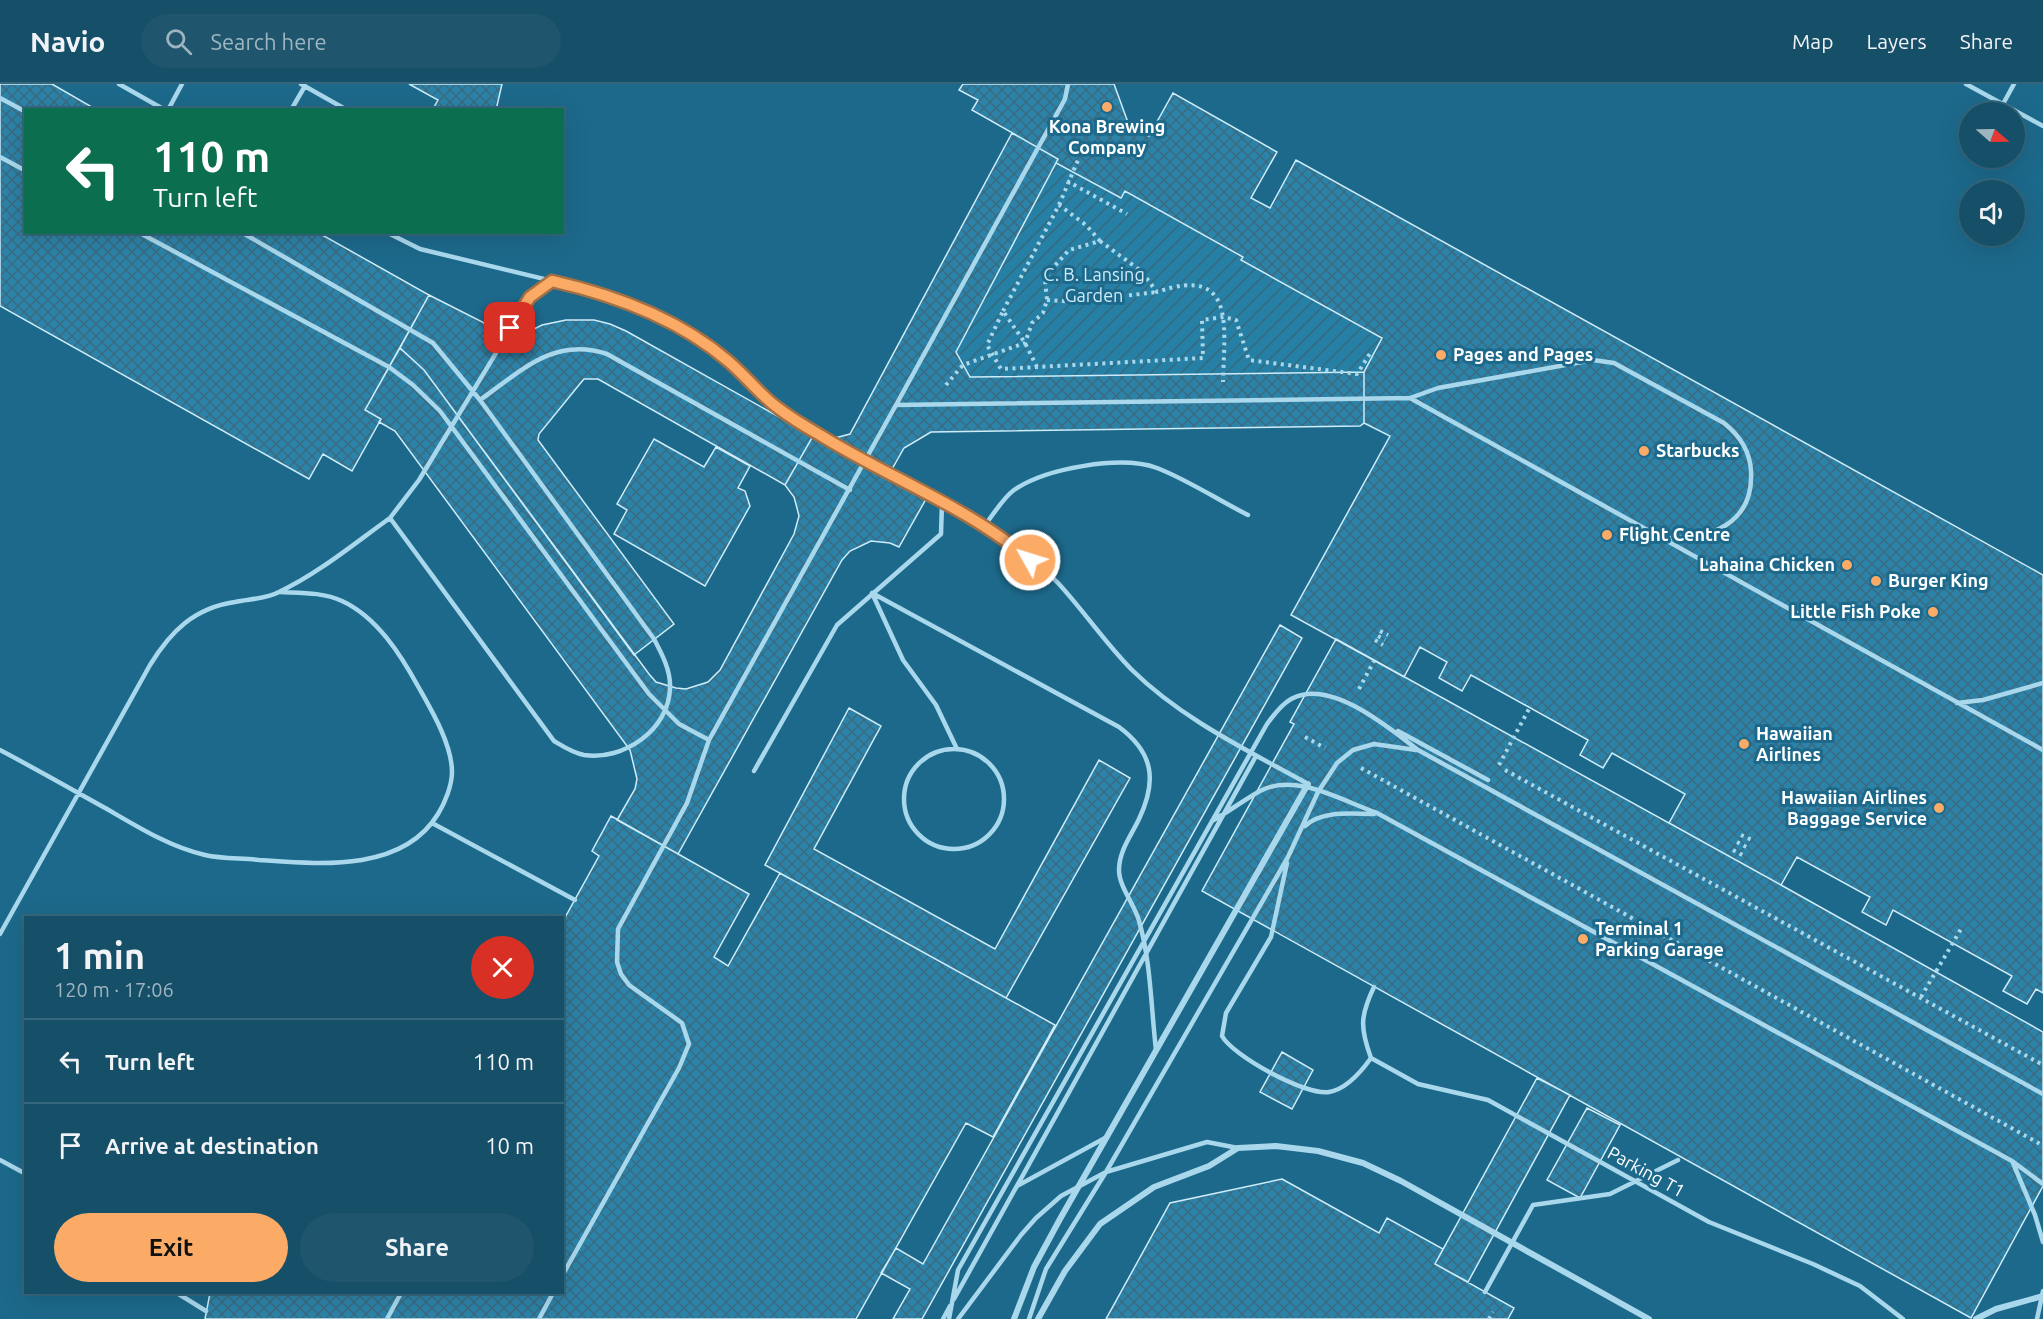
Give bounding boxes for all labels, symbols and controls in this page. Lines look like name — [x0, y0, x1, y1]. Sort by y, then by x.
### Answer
search box — [141, 14, 561, 68]
icon: search — [162, 25, 195, 58]
text: Navio — [30, 26, 105, 57]
text: Search here — [210, 29, 327, 54]
text: Map — [1792, 29, 1833, 53]
text: Layers — [1866, 29, 1927, 53]
text: Share — [1960, 29, 2013, 53]
marker: Kona Brewing Company — [1100, 100, 1114, 114]
north arrow — [1959, 102, 2025, 168]
map controls — [1959, 102, 2025, 246]
place label: Kona Brewing Company — [1049, 116, 1165, 157]
icon: left — [54, 132, 132, 210]
text: 110 m — [153, 133, 270, 180]
button: sound — [1959, 180, 2025, 246]
text: Turn left — [153, 182, 257, 212]
park label: C. B. Lansing Garden — [1043, 264, 1145, 305]
pin — [484, 302, 535, 353]
icon: arrive — [493, 311, 526, 344]
place label: Pages and Pages — [1453, 344, 1593, 364]
marker: Pages and Pages — [1434, 348, 1448, 362]
place label: Starbucks — [1656, 440, 1740, 460]
marker: Starbucks — [1637, 444, 1651, 458]
place label: Flight Centre — [1619, 524, 1730, 544]
position arrow — [998, 528, 1062, 592]
marker: Flight Centre — [1600, 528, 1614, 542]
place label: Lahaina Chicken — [1699, 554, 1835, 574]
marker: Lahaina Chicken — [1840, 558, 1854, 572]
place label: Burger King — [1888, 570, 1989, 590]
marker: Burger King — [1869, 574, 1883, 588]
place label: Little Fish Poke — [1790, 601, 1921, 621]
marker: Little Fish Poke — [1926, 605, 1940, 619]
place label: Hawaiian Airlines — [1756, 723, 1833, 764]
marker: Hawaiian Airlines — [1737, 737, 1751, 751]
place label: Hawaiian Airlines Baggage Service — [1781, 787, 1927, 828]
marker: Hawaiian Airlines Baggage Service — [1932, 801, 1946, 815]
place label: Terminal 1 Parking Garage — [1595, 918, 1724, 959]
marker: Terminal 1 Parking Garage — [1576, 932, 1590, 946]
text: 1 min — [54, 935, 145, 976]
button: close — [471, 936, 534, 999]
text: 120 m · 17:06 — [54, 978, 174, 1001]
icon: left — [54, 1045, 87, 1078]
text: Turn left — [105, 1049, 195, 1074]
text: 110 m — [473, 1049, 534, 1074]
icon: arrive — [54, 1129, 87, 1162]
text: Arrive at destination — [105, 1133, 319, 1158]
text: 10 m — [485, 1133, 534, 1158]
street label: Parking T1 — [1604, 1142, 1689, 1200]
button: Exit — [54, 1213, 288, 1282]
button: Share — [300, 1213, 534, 1282]

